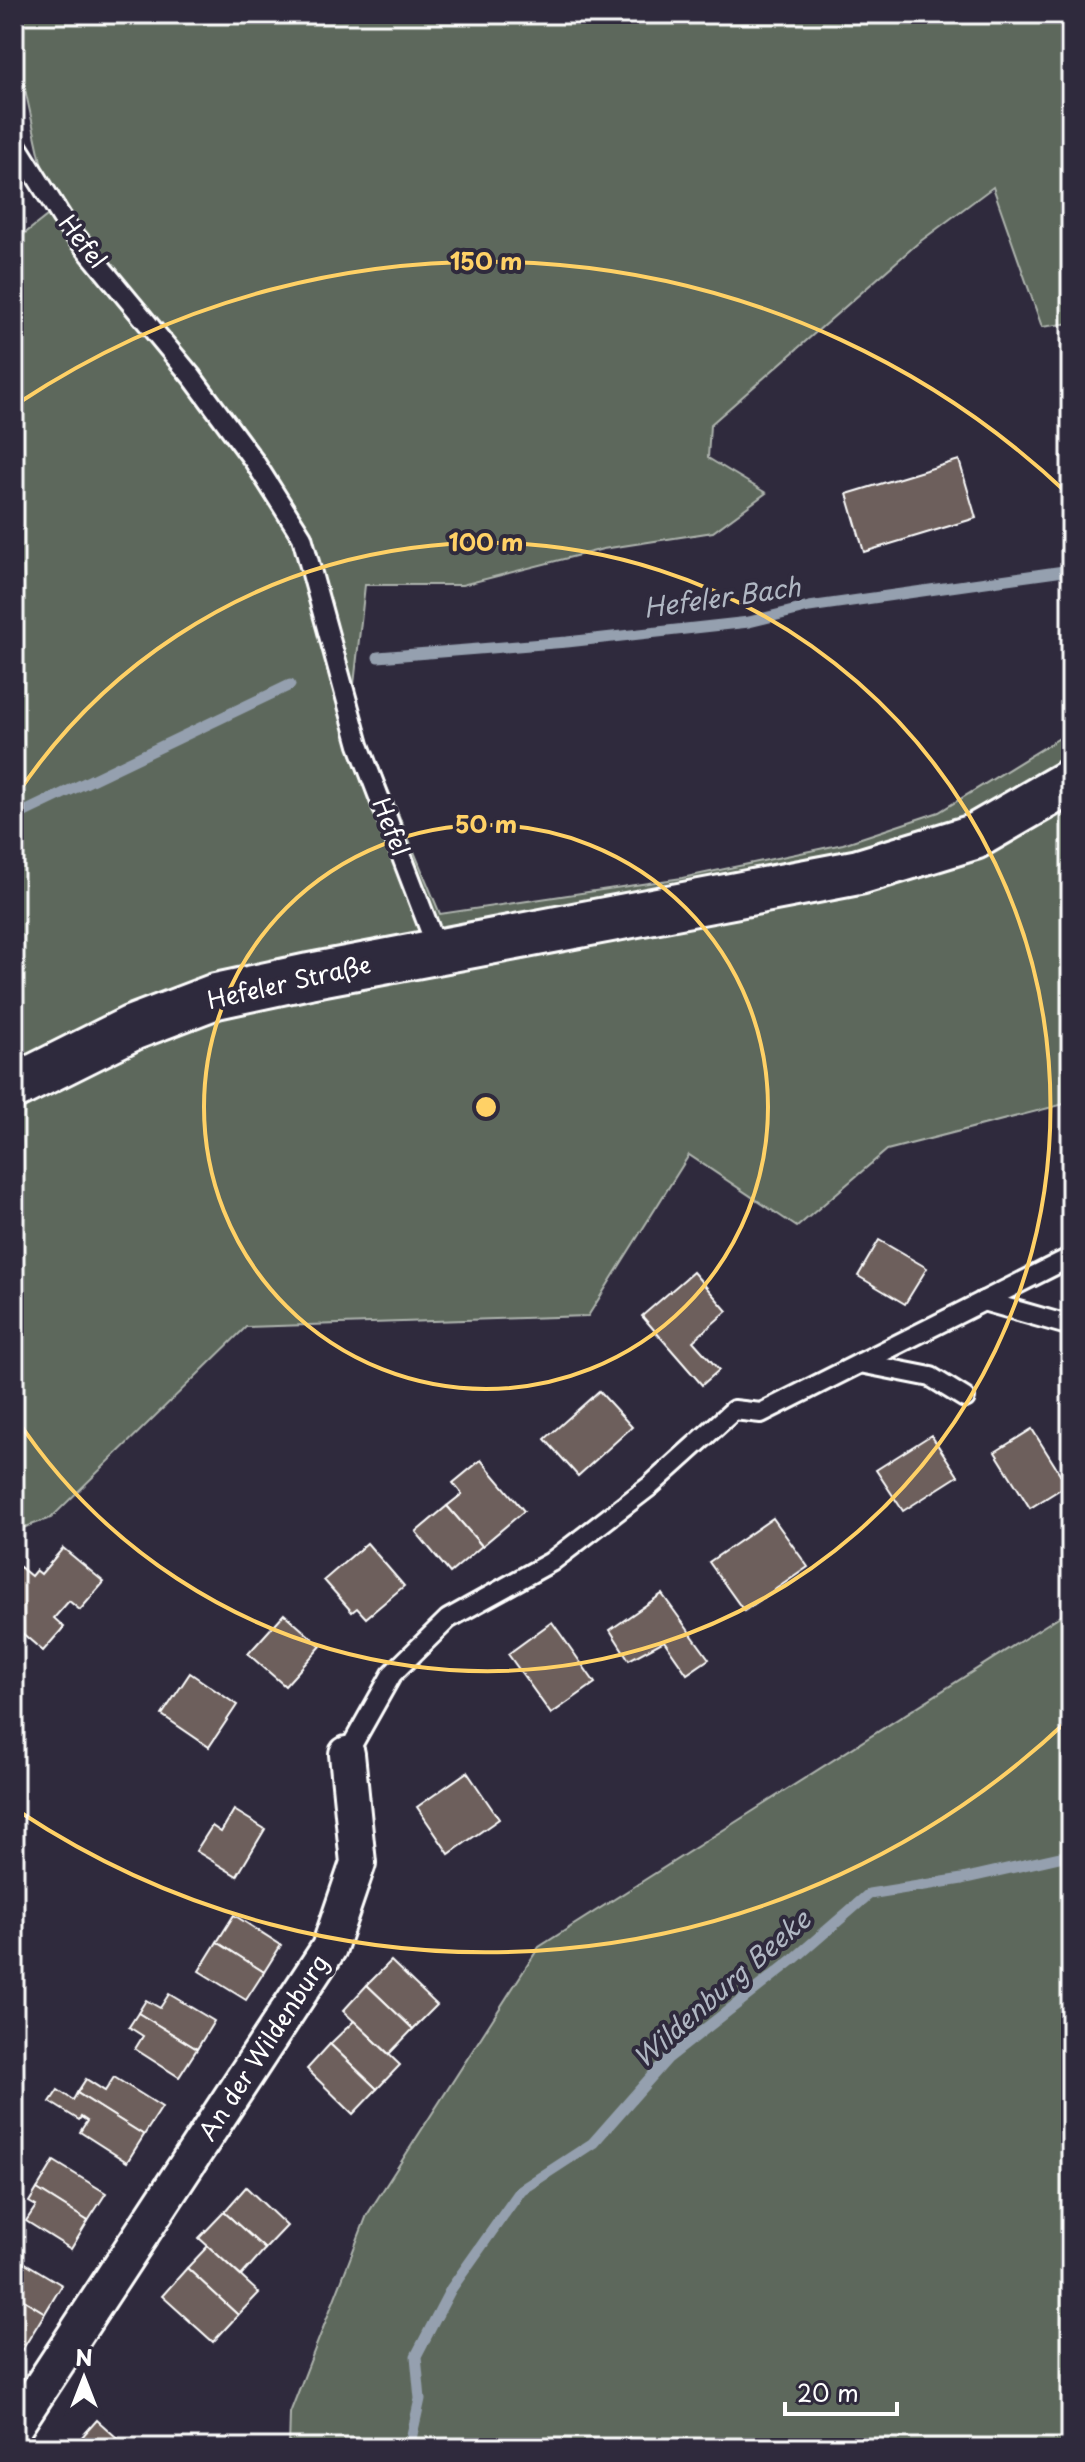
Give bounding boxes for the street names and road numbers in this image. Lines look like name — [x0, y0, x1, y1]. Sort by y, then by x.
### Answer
street label: Hefel — [51, 206, 116, 275]
street label: Hefel — [364, 792, 419, 861]
street label: Hefeler Straße — [203, 945, 374, 1017]
street label: An der Wildenburg — [189, 1947, 336, 2147]

